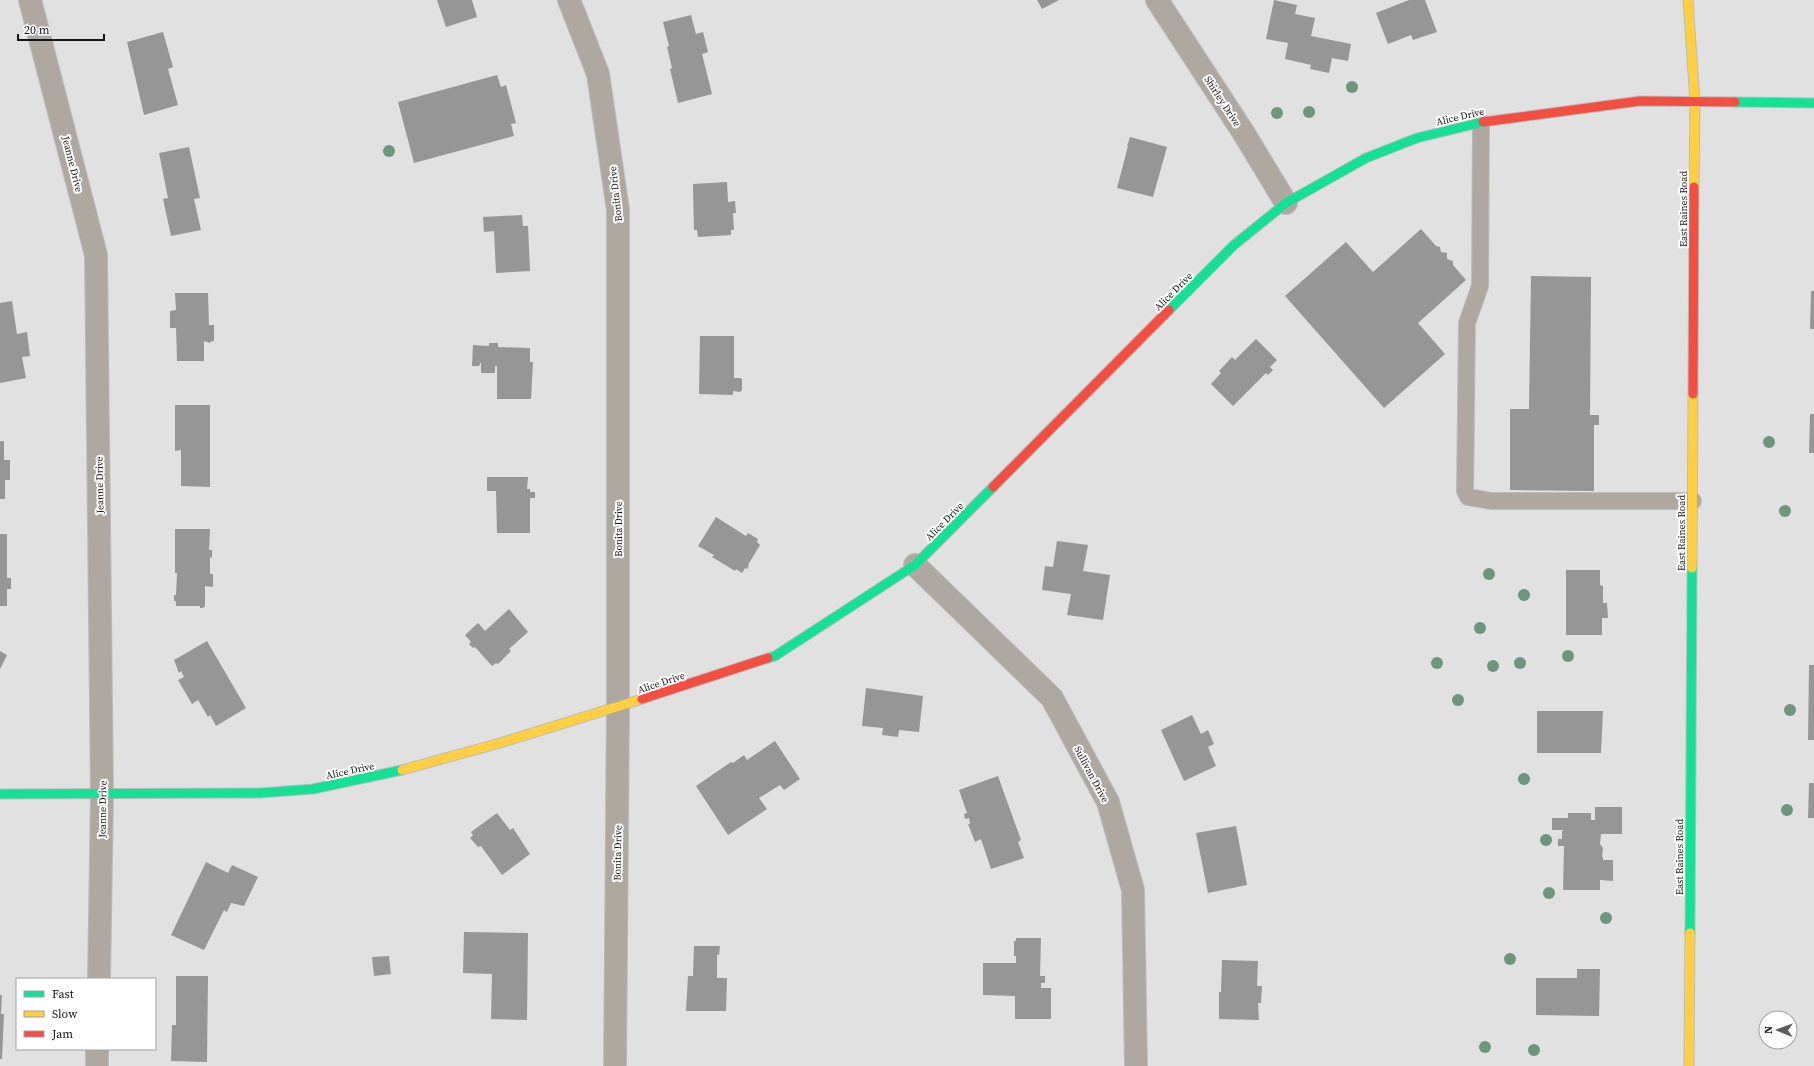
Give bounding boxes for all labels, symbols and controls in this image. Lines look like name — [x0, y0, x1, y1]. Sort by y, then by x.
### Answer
scale bar — [18, 16, 104, 42]
text: 20 m — [24, 22, 50, 38]
street label: Shirley Drive — [1201, 74, 1244, 129]
street label: Alice Drive — [1435, 105, 1485, 128]
street label: Jeanne Drive — [59, 134, 86, 193]
street label: Bonita Drive — [606, 166, 625, 222]
street label: East Raines Road — [1677, 171, 1690, 247]
street label: Alice Drive — [1151, 269, 1195, 313]
street label: Jeanne Drive — [93, 456, 107, 515]
street label: East Raines Road — [1675, 495, 1688, 571]
street label: Alice Drive — [922, 499, 966, 543]
street label: Bonita Drive — [612, 501, 625, 557]
street label: Alice Drive — [636, 669, 686, 696]
street label: Sullivan Drive — [1071, 744, 1112, 805]
street label: Alice Drive — [325, 759, 375, 782]
street label: Jeanne Drive — [95, 780, 109, 839]
street label: East Raines Road — [1673, 819, 1686, 895]
street label: Bonita Drive — [611, 825, 624, 881]
legend — [16, 978, 156, 1050]
text: Fast — [52, 986, 74, 1002]
text: Slow — [52, 1006, 78, 1022]
north arrow — [1758, 1010, 1798, 1050]
text: Jam — [51, 1026, 73, 1042]
text: N — [1761, 1026, 1776, 1034]

